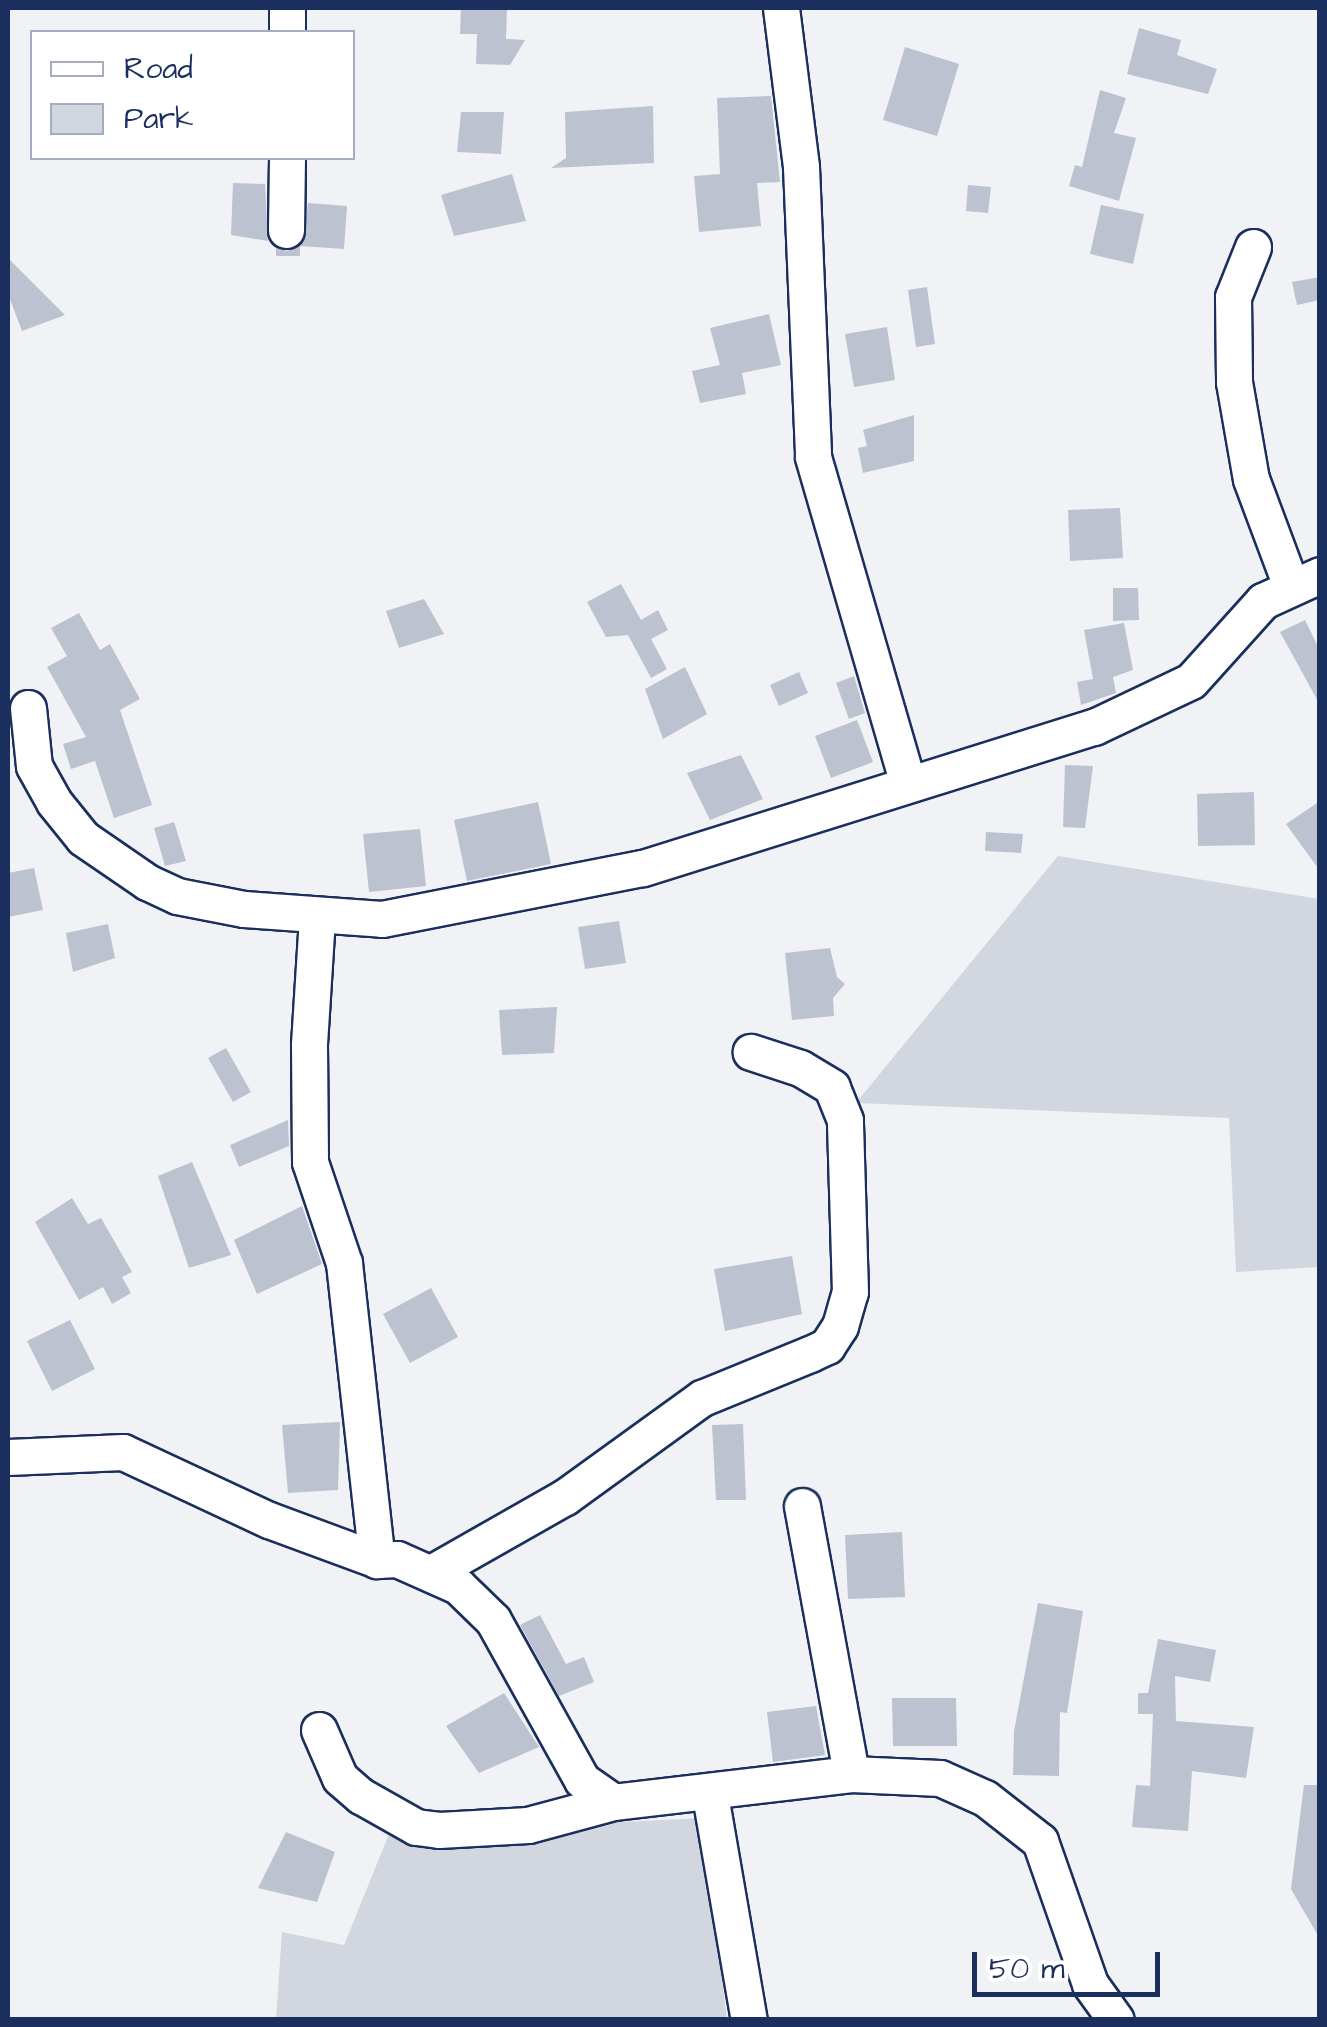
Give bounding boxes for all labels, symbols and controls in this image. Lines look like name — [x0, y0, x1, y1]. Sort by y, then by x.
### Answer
legend — [30, 30, 355, 160]
text: Road — [124, 48, 193, 90]
text: Park — [124, 98, 193, 140]
scale bar — [977, 1932, 1164, 1994]
text: 50 m — [989, 1948, 1065, 1990]

